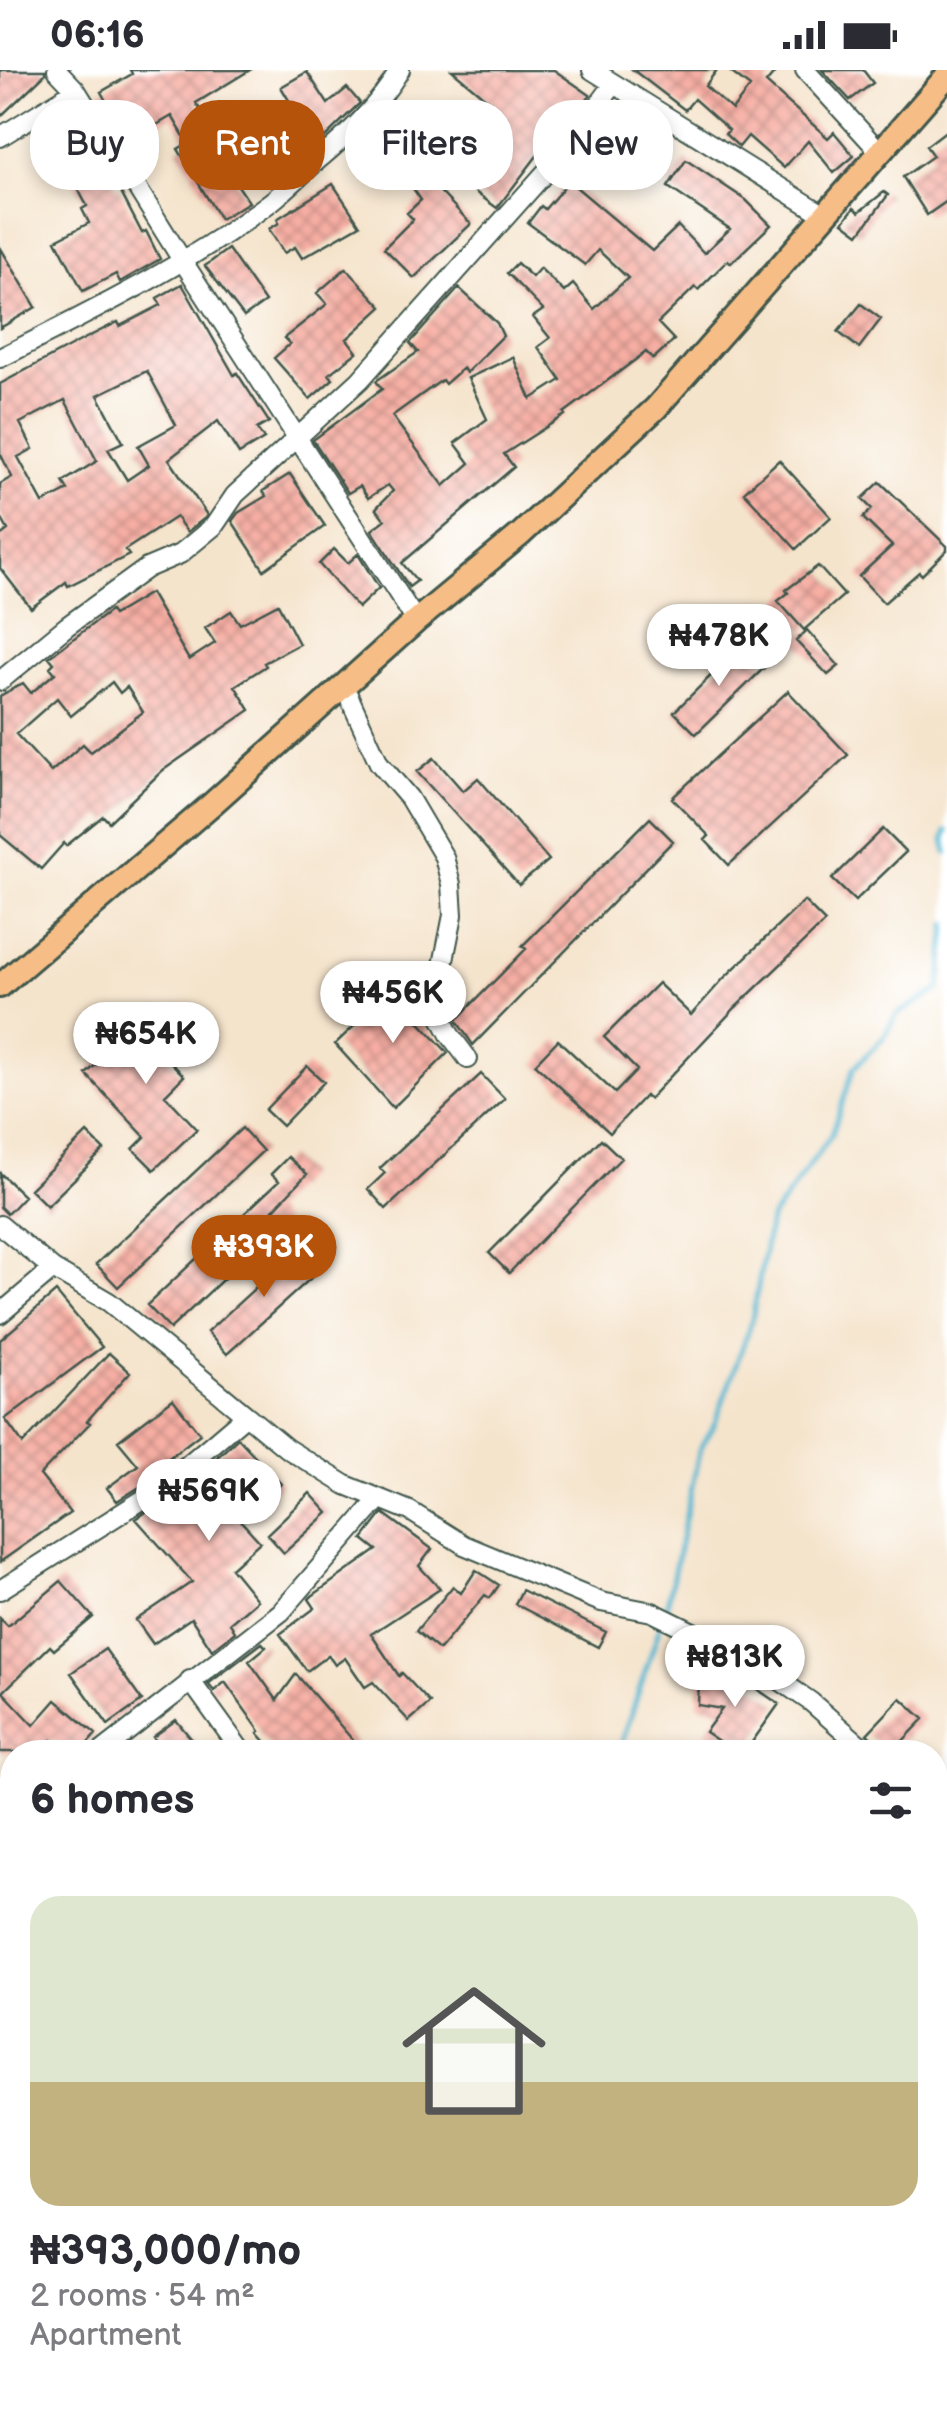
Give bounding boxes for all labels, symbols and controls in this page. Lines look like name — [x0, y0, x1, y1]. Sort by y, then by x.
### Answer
text: 06:16 — [50, 13, 145, 58]
chip: Buy — [30, 100, 159, 190]
chip: Rent — [179, 100, 325, 190]
chip: Filters — [345, 100, 513, 190]
chip: New — [533, 100, 673, 190]
pin: ₦478K — [649, 604, 789, 689]
text: ₦478K — [669, 617, 769, 656]
pin: ₦456K — [323, 961, 463, 1046]
text: ₦456K — [342, 974, 444, 1013]
pin: ₦654K — [76, 1002, 216, 1087]
text: ₦654K — [95, 1015, 197, 1054]
pin: ₦393K — [194, 1215, 334, 1300]
text: ₦393K — [214, 1228, 315, 1267]
pin: ₦569K — [139, 1459, 279, 1544]
text: ₦569K — [158, 1472, 260, 1511]
pin: ₦813K — [665, 1625, 805, 1710]
text: ₦813K — [687, 1638, 783, 1677]
icon: filters — [863, 1773, 918, 1828]
text: 6 homes — [30, 1775, 194, 1826]
icon: home — [384, 1961, 564, 2141]
text: ₦393,000/mo — [30, 2226, 301, 2277]
text: 2 rooms · 54 m² — [30, 2277, 255, 2316]
text: Apartment — [30, 2316, 181, 2355]

